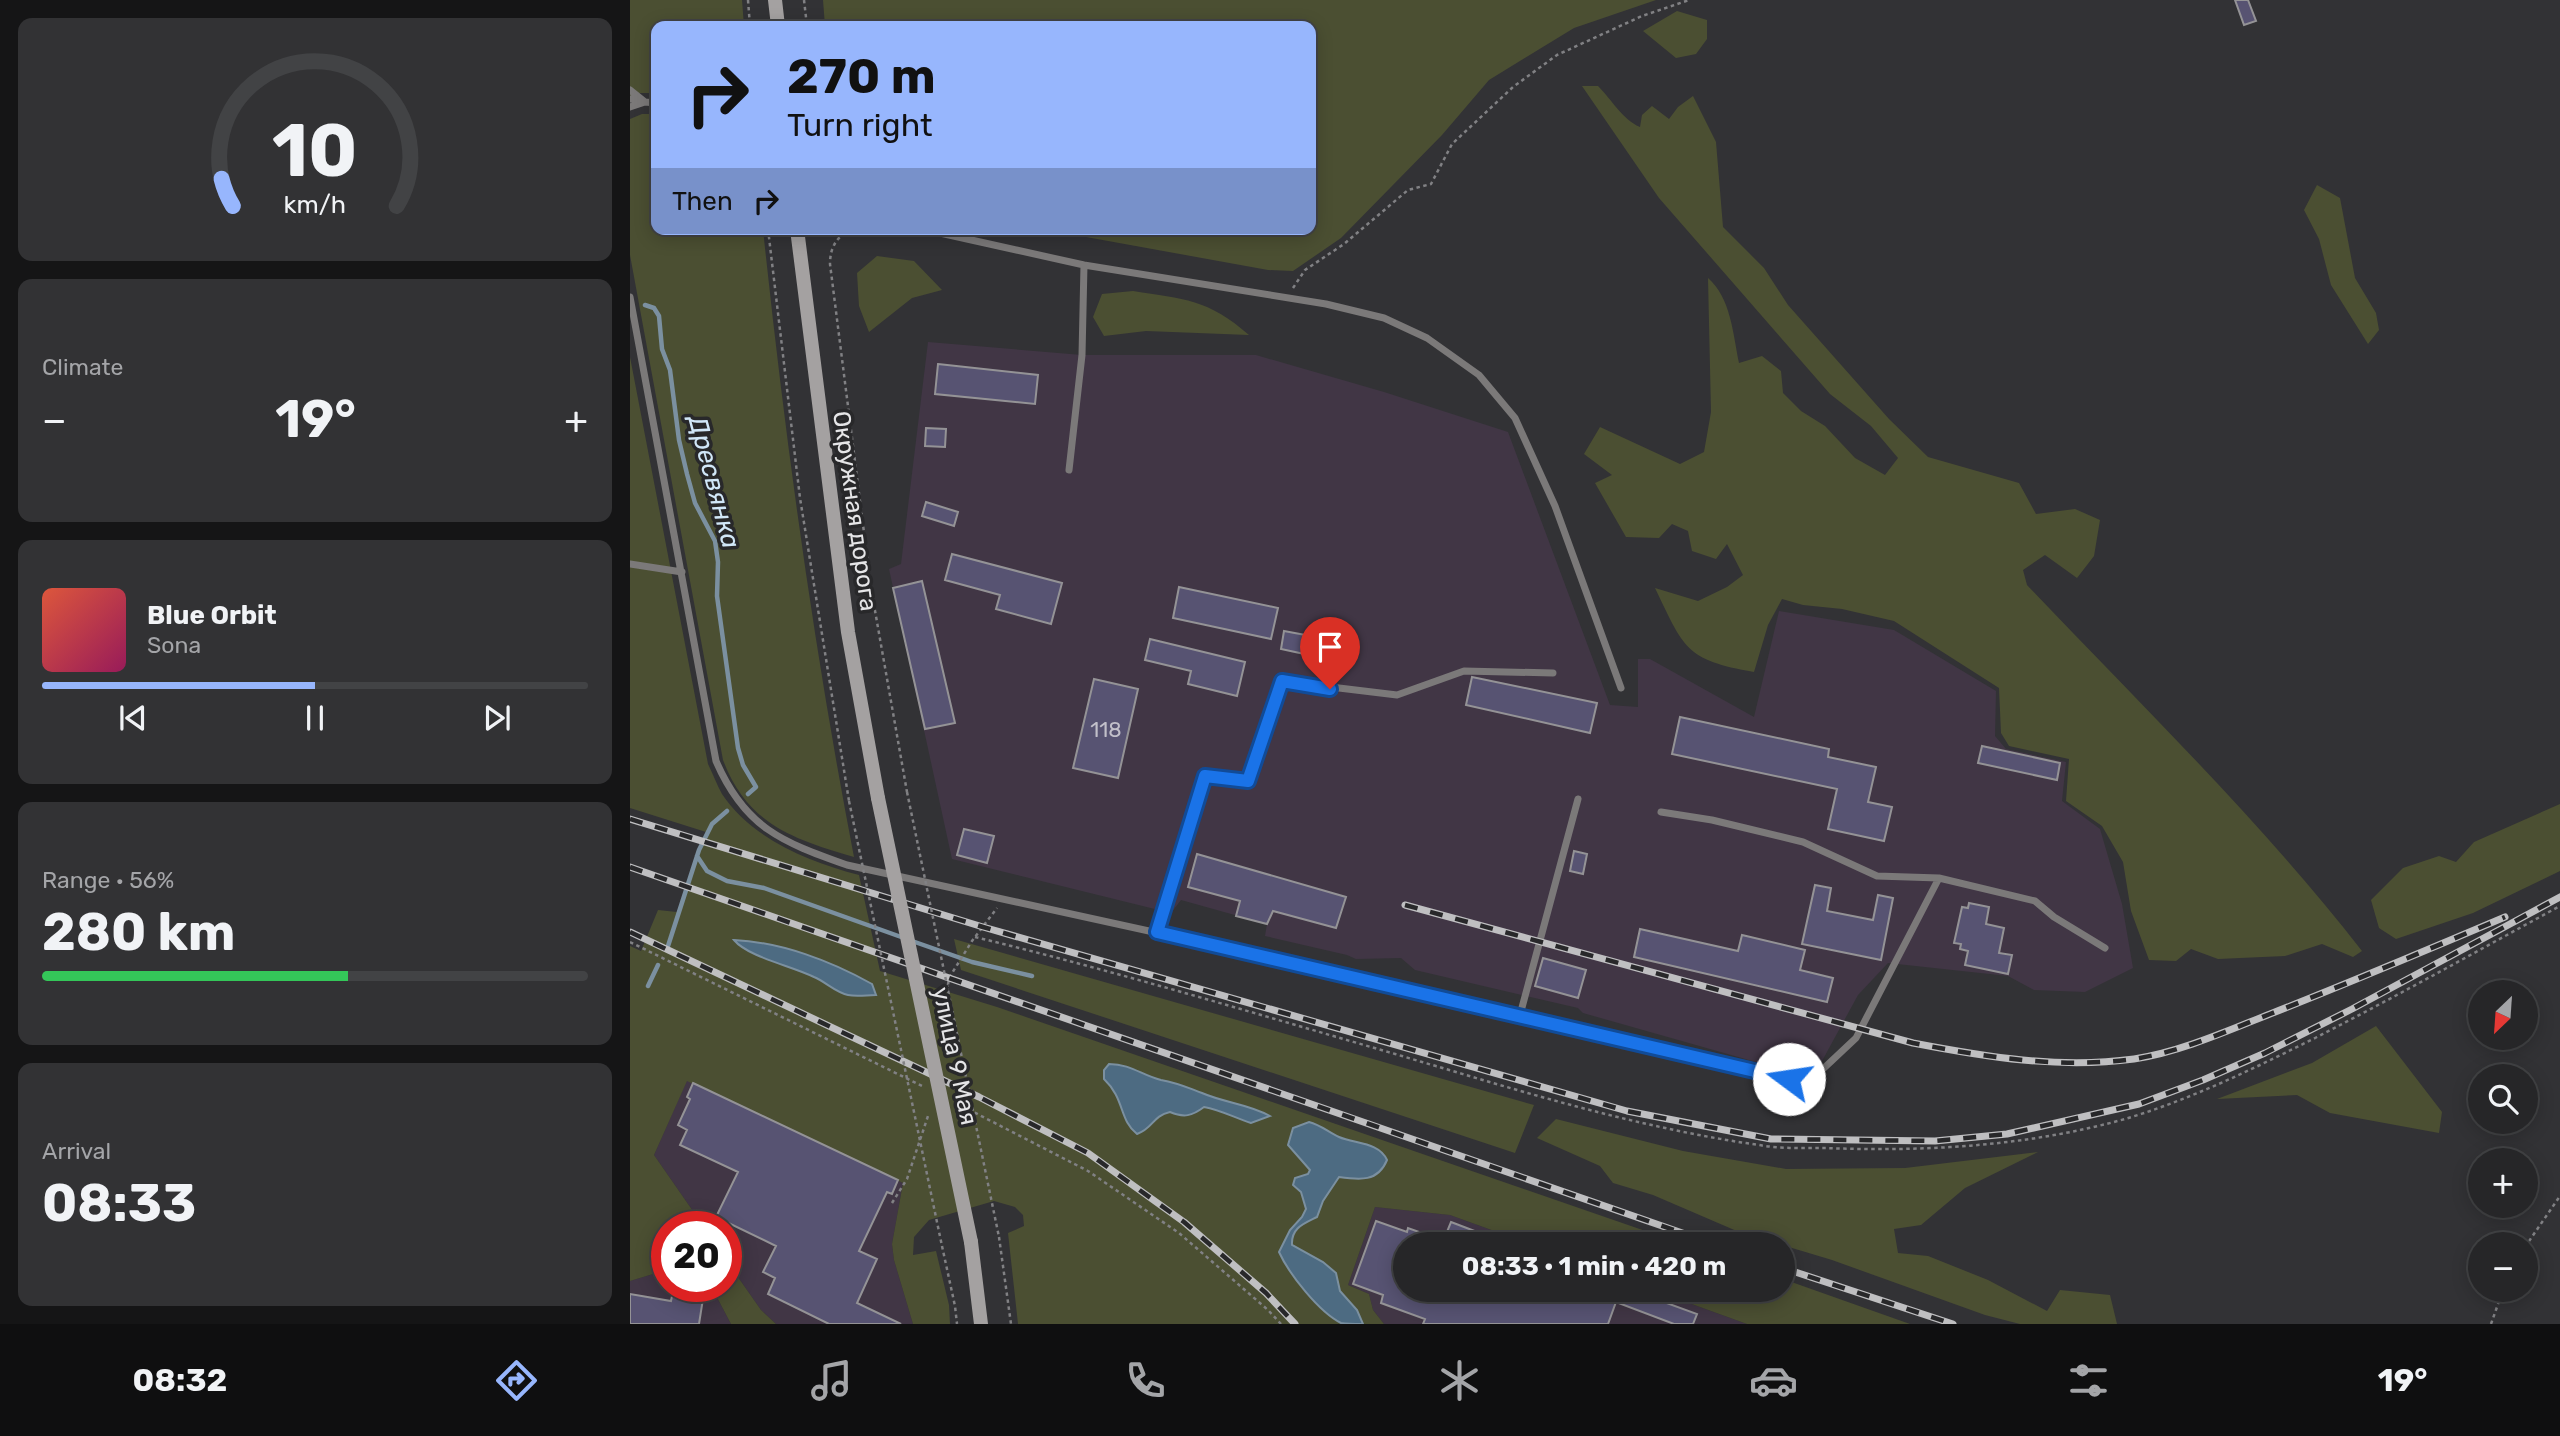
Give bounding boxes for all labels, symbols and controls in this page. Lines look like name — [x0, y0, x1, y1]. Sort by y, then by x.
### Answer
text: 270 m — [787, 47, 936, 105]
icon: right — [672, 49, 763, 140]
text: Turn right — [787, 106, 932, 144]
text: 10 — [272, 108, 358, 194]
icon: right — [747, 182, 785, 220]
text: Then — [672, 186, 733, 217]
text: km/h — [284, 189, 346, 218]
text: Climate — [42, 353, 123, 381]
text: 19° — [275, 388, 356, 450]
text: − — [42, 397, 67, 443]
text: + — [564, 397, 588, 443]
street label: Окружная дорога — [827, 409, 883, 613]
water label: Дресвянка — [681, 410, 747, 552]
text: Blue Orbit — [147, 600, 277, 631]
pin — [1300, 617, 1360, 689]
icon: arrive — [1311, 628, 1349, 666]
text: Sona — [147, 631, 201, 659]
icon: previous — [114, 699, 152, 737]
icon: pause — [296, 699, 334, 737]
icon: next — [478, 699, 516, 737]
house number: 118 — [1090, 717, 1122, 742]
text: Range · 56% — [42, 866, 174, 894]
text: 280 km — [42, 901, 236, 963]
north arrow — [2468, 980, 2538, 1050]
map controls — [2468, 980, 2538, 1302]
street label: улица 9 Мая — [927, 984, 983, 1128]
position arrow — [1752, 1042, 1826, 1116]
button: search — [2468, 1064, 2538, 1134]
text: Arrival — [42, 1137, 111, 1165]
button: + — [2468, 1148, 2538, 1218]
text: 08:33 — [42, 1172, 196, 1234]
speed limit sign: 20 — [651, 1211, 742, 1302]
button: − — [2468, 1232, 2538, 1302]
text: 08:33 · 1 min · 420 m — [1462, 1251, 1726, 1282]
icon: directions — [492, 1356, 541, 1405]
icon: music — [807, 1356, 856, 1405]
icon: phone — [1121, 1356, 1170, 1405]
icon: climate — [1435, 1356, 1484, 1405]
icon: car — [1749, 1356, 1798, 1405]
icon: filters — [2064, 1356, 2113, 1405]
text: 08:32 — [133, 1361, 227, 1399]
text: 19° — [2378, 1361, 2427, 1399]

